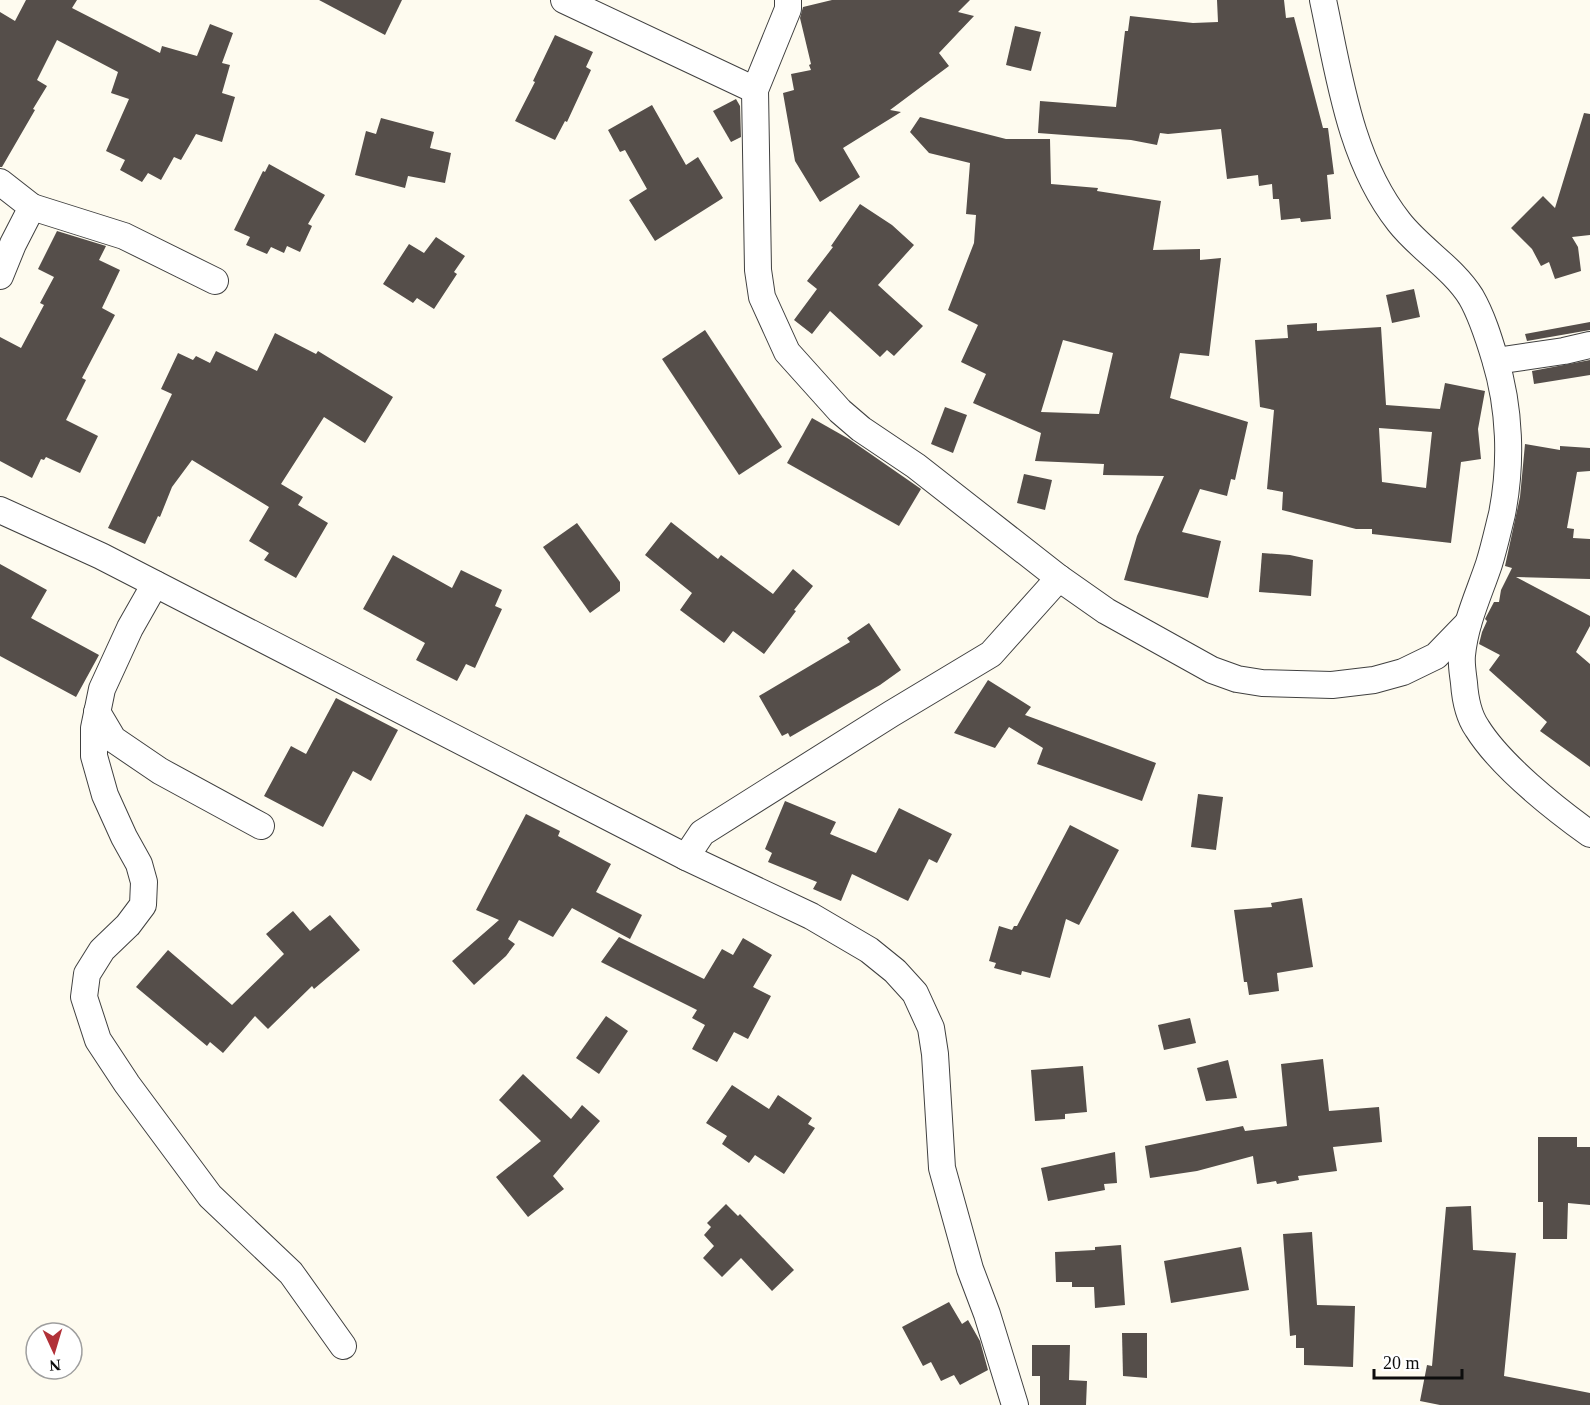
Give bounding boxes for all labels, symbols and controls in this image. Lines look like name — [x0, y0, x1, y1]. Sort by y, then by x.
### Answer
north arrow — [24, 1321, 84, 1381]
scale bar — [1374, 1342, 1462, 1380]
text: 20 m — [1383, 1353, 1420, 1373]
text: N — [48, 1357, 61, 1374]

